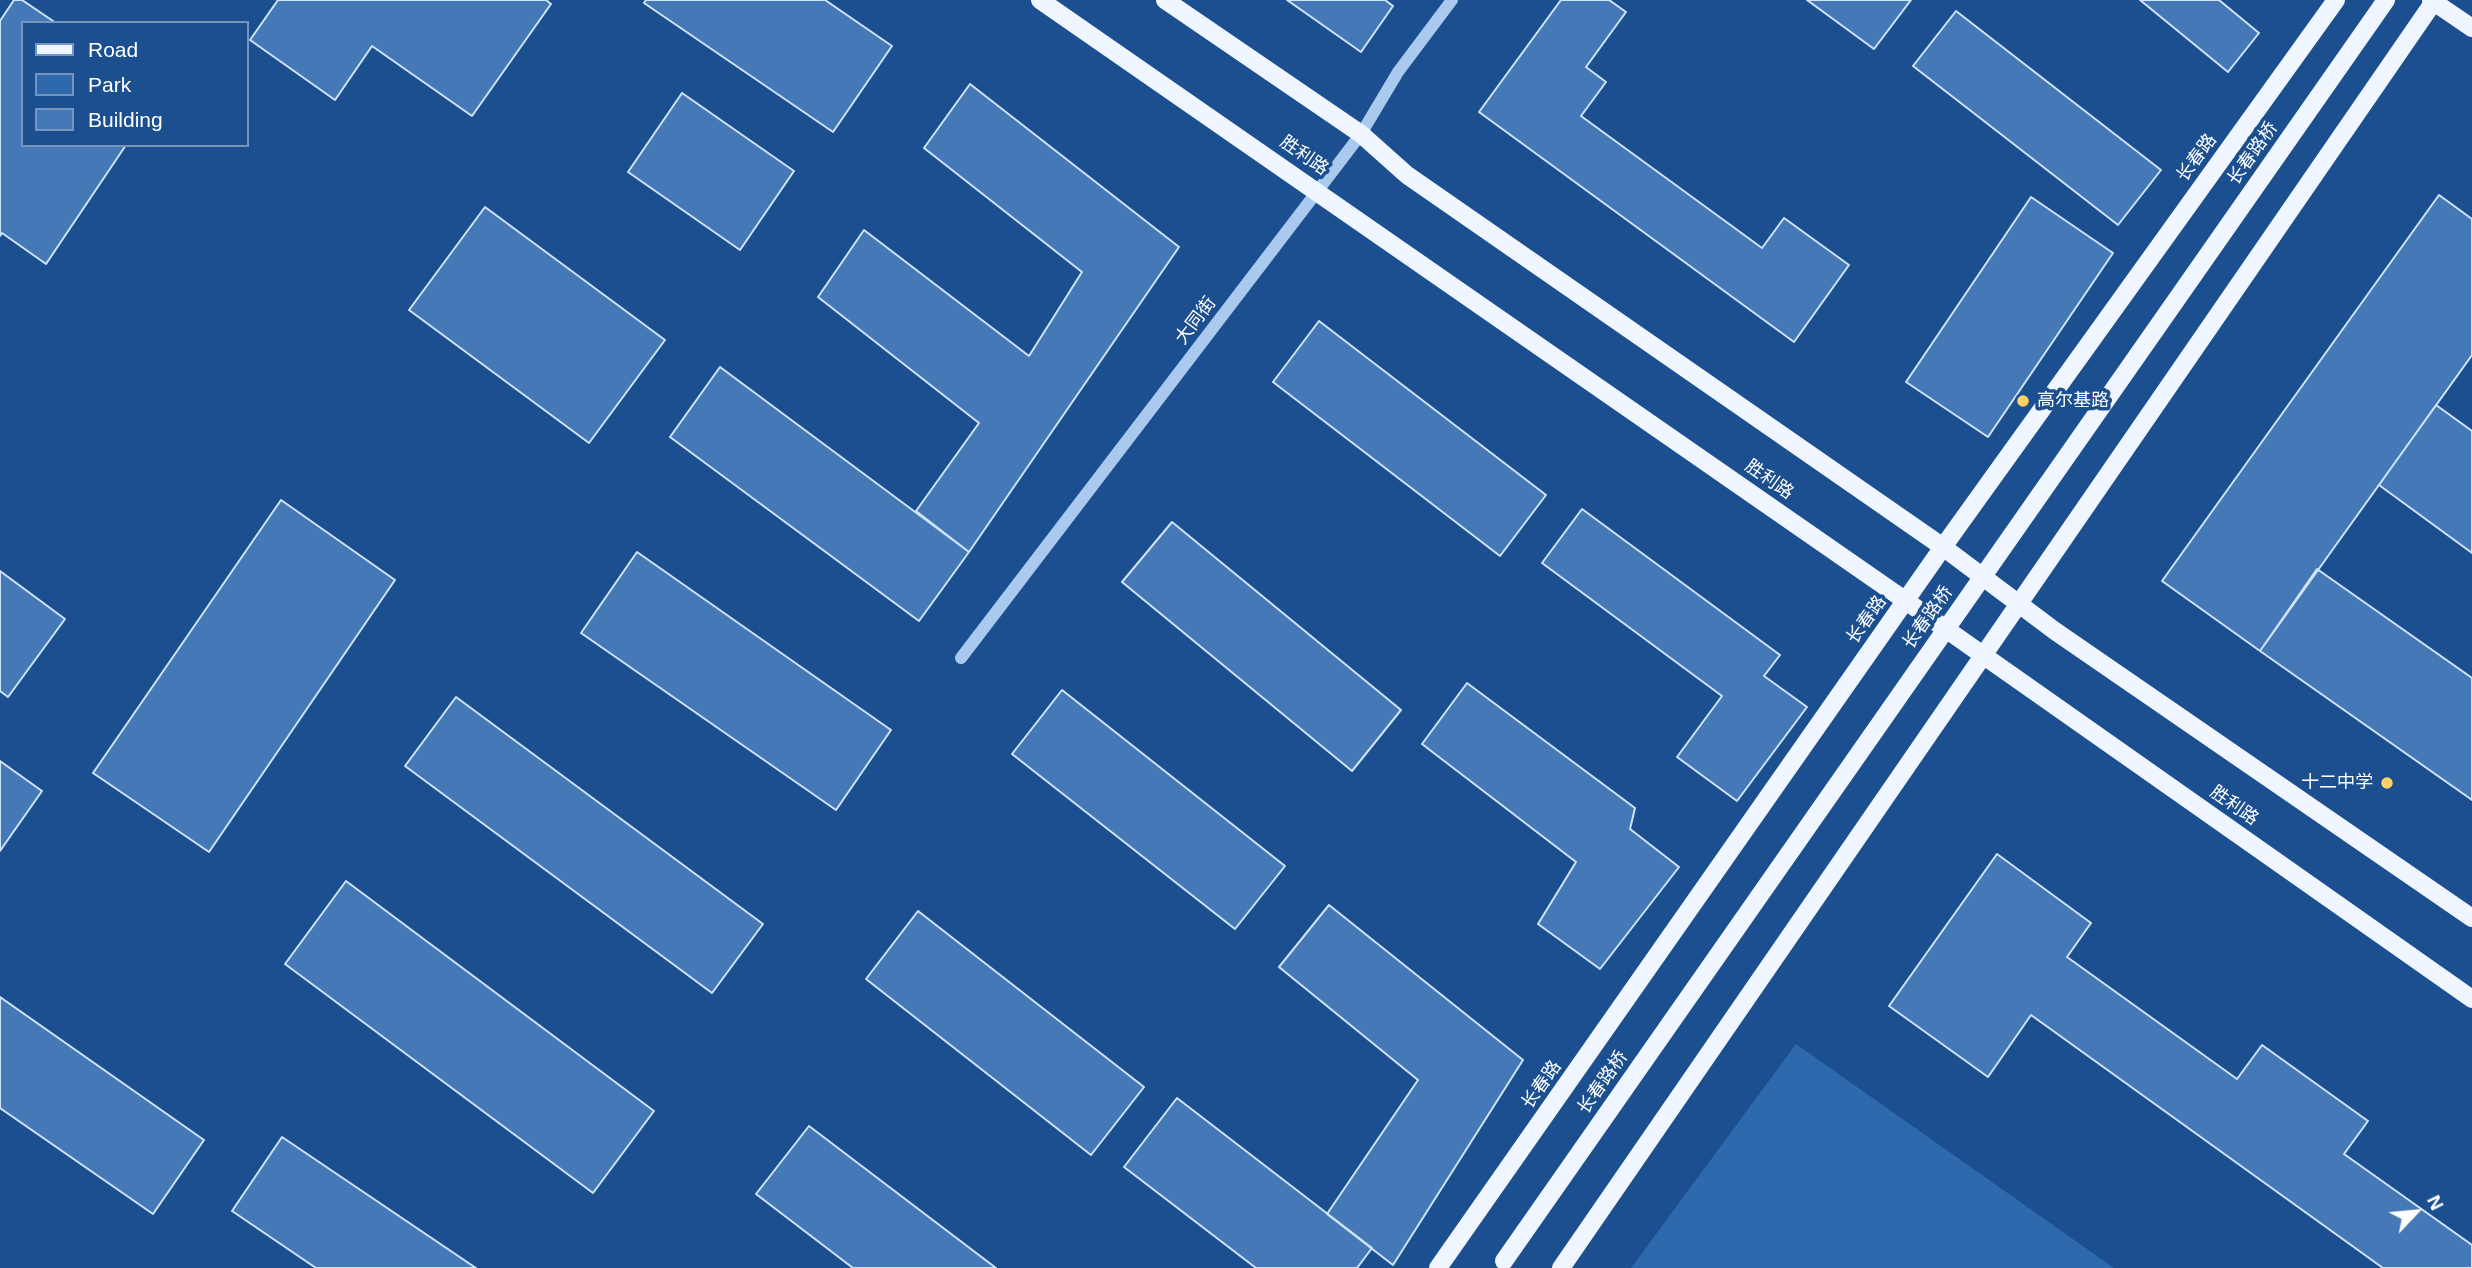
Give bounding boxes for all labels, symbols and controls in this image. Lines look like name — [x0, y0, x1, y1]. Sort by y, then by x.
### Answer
legend — [21, 21, 248, 147]
text: Road — [88, 38, 138, 61]
text: Park — [88, 73, 131, 96]
text: Building — [88, 108, 163, 131]
street label: 长春路桥 — [2224, 118, 2282, 190]
street label: 长春路 — [2172, 130, 2222, 186]
street label: 胜利路 — [1276, 132, 1332, 180]
street label: 大同街 — [1171, 293, 1221, 349]
place label: 高尔基路 — [2037, 390, 2109, 412]
marker: 高尔基路 — [2015, 393, 2031, 409]
street label: 胜利路 — [1741, 456, 1797, 504]
street label: 长春路桥 — [1899, 582, 1957, 654]
street label: 长春路 — [1843, 592, 1891, 648]
place label: 十二中学 — [2301, 772, 2373, 794]
marker: 十二中学 — [2379, 775, 2395, 791]
street label: 胜利路 — [2206, 782, 2262, 830]
street label: 长春路桥 — [1574, 1047, 1632, 1119]
street label: 长春路 — [1518, 1057, 1566, 1113]
north arrow — [2381, 1177, 2451, 1247]
text: N — [2423, 1192, 2448, 1213]

